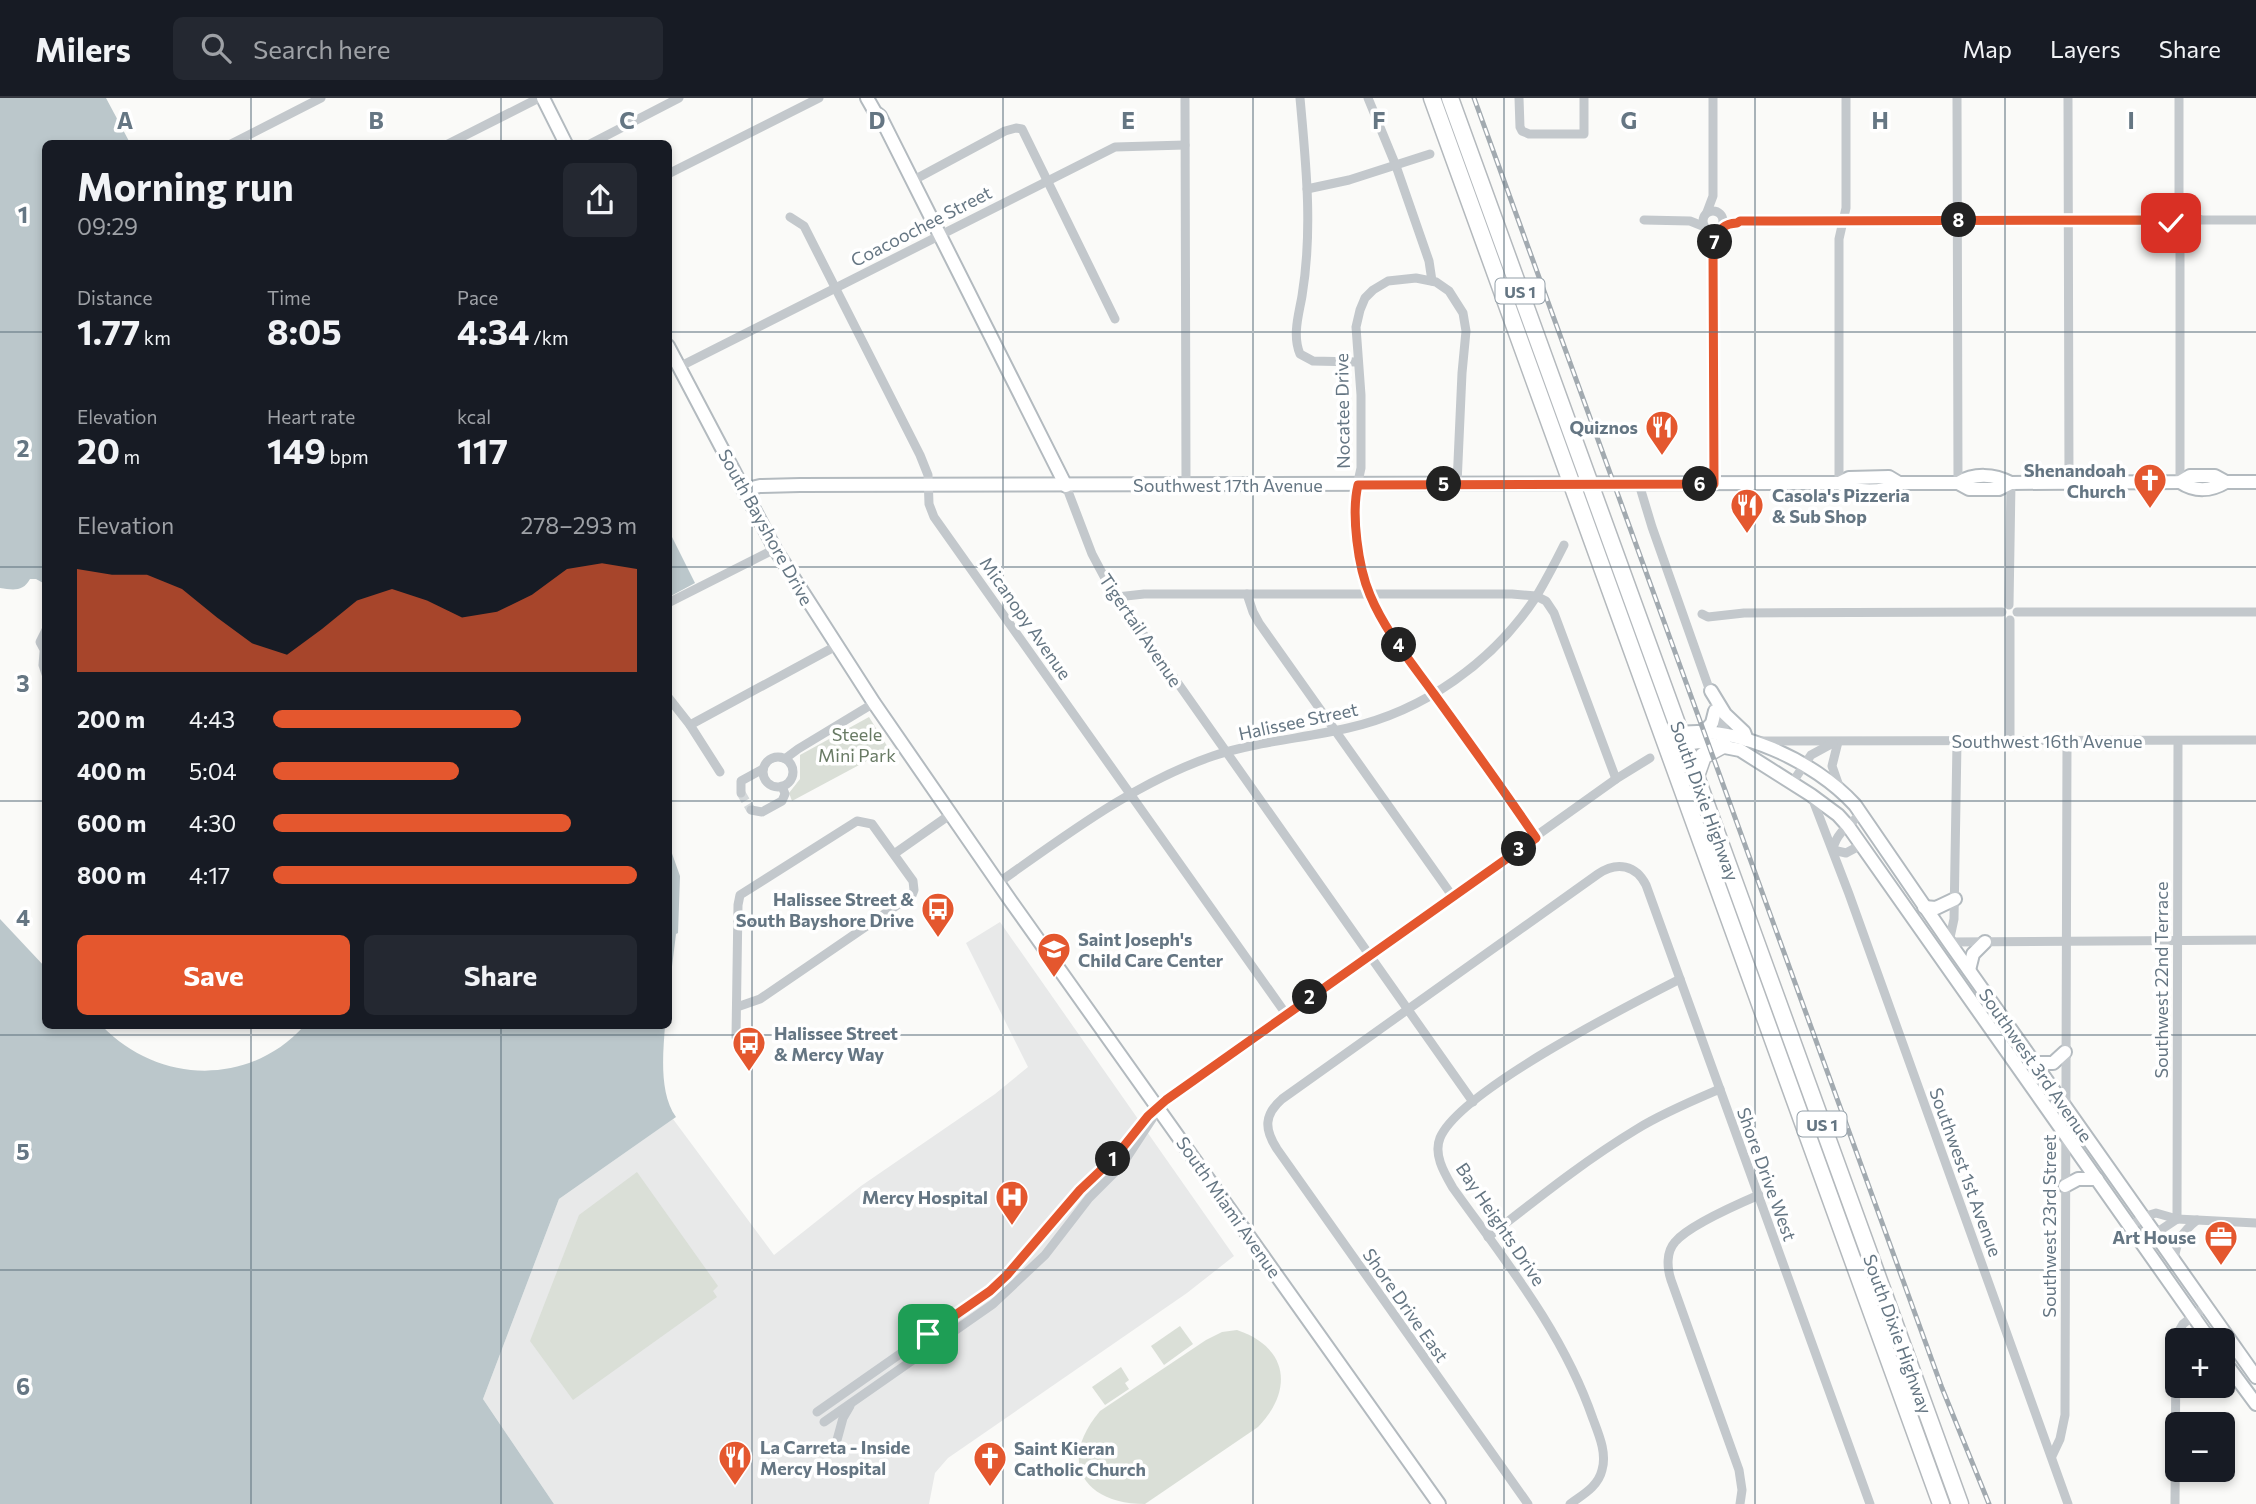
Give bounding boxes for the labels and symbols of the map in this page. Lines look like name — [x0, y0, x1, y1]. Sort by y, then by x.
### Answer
text: A — [117, 106, 134, 134]
text: B — [368, 106, 384, 134]
text: C — [619, 106, 635, 134]
text: D — [869, 106, 886, 134]
text: E — [1121, 106, 1135, 134]
text: F — [1372, 106, 1386, 134]
text: G — [1621, 106, 1637, 134]
text: H — [1871, 106, 1889, 134]
text: I — [2127, 106, 2135, 134]
street label: Coacoochee Street — [847, 181, 995, 271]
pin — [2141, 193, 2201, 253]
text: 1 — [18, 200, 28, 228]
pin: 8 — [1941, 202, 1976, 238]
pin: 7 — [1698, 225, 1732, 260]
road number: US 1 — [1496, 279, 1544, 304]
street label: Nocatee Drive — [1330, 353, 1354, 469]
restaurant icon: Quiznos — [1643, 408, 1681, 457]
place label: Quiznos — [1569, 416, 1638, 438]
text: 2 — [16, 434, 30, 462]
street label: South Bayshore Drive — [714, 445, 818, 609]
place label: Shenandoah Church — [2024, 459, 2126, 502]
church icon: Shenandoah Church — [2131, 461, 2169, 510]
pin: 5 — [1426, 466, 1462, 502]
pin: 6 — [1682, 466, 1718, 502]
street label: Southwest 17th Avenue — [1133, 474, 1323, 496]
place label: Casola's Pizzeria & Sub Shop — [1772, 484, 1910, 527]
restaurant icon: Casola's Pizzeria & Sub Shop — [1728, 486, 1766, 535]
street label: Micanopy Avenue — [976, 553, 1076, 683]
street label: Tigertail Avenue — [1095, 569, 1187, 691]
pin: 4 — [1382, 628, 1416, 662]
text: 3 — [16, 669, 30, 697]
street label: Halissee Street — [1236, 698, 1360, 744]
street label: South Dixie Highway — [1666, 718, 1744, 884]
park label: Steele Mini Park — [818, 723, 896, 766]
street label: Southwest 16th Avenue — [1951, 730, 2143, 752]
pin: 3 — [1502, 832, 1536, 866]
street label: Southwest 22nd Terrace — [2150, 881, 2172, 1079]
place label: Halissee Street & South Bayshore Drive — [736, 888, 914, 931]
bus stop icon: Halissee Street & South Bayshore Drive — [919, 890, 957, 939]
text: 4 — [16, 903, 30, 931]
place label: Saint Joseph's Child Care Center — [1078, 928, 1224, 971]
school or university icon: Saint Joseph's Child Care Center — [1035, 930, 1073, 979]
pin: 2 — [1292, 979, 1328, 1014]
street label: Southwest 3rd Avenue — [1975, 984, 2097, 1146]
place label: Halissee Street & Mercy Way — [774, 1022, 898, 1065]
bus stop icon: Halissee Street & Mercy Way — [730, 1024, 768, 1073]
street label: Southwest 1st Avenue — [1925, 1085, 2007, 1259]
street label: Shore Drive West — [1733, 1104, 1801, 1244]
road number: US 1 — [1798, 1112, 1846, 1136]
street label: South Miami Avenue — [1172, 1132, 1286, 1282]
street label: Southwest 23rd Street — [2038, 1134, 2060, 1318]
text: 5 — [16, 1137, 30, 1165]
pin: 1 — [1096, 1142, 1130, 1176]
street label: Bay Heights Drive — [1452, 1158, 1550, 1290]
hospital icon: Mercy Hospital — [993, 1178, 1031, 1227]
place label: Mercy Hospital — [862, 1186, 988, 1208]
office icon: Art House — [2202, 1218, 2240, 1267]
place label: Art House — [2112, 1226, 2196, 1248]
street label: Shore Drive East — [1359, 1244, 1453, 1366]
street label: South Dixie Highway — [1859, 1251, 1937, 1417]
pin — [898, 1304, 958, 1364]
text: 6 — [16, 1372, 30, 1400]
place label: La Carreta - Inside Mercy Hospital — [760, 1436, 910, 1479]
place label: Saint Kieran Catholic Church — [1014, 1437, 1146, 1480]
restaurant icon: La Carreta - Inside Mercy Hospital — [716, 1438, 754, 1487]
church icon: Saint Kieran Catholic Church — [971, 1439, 1009, 1488]

